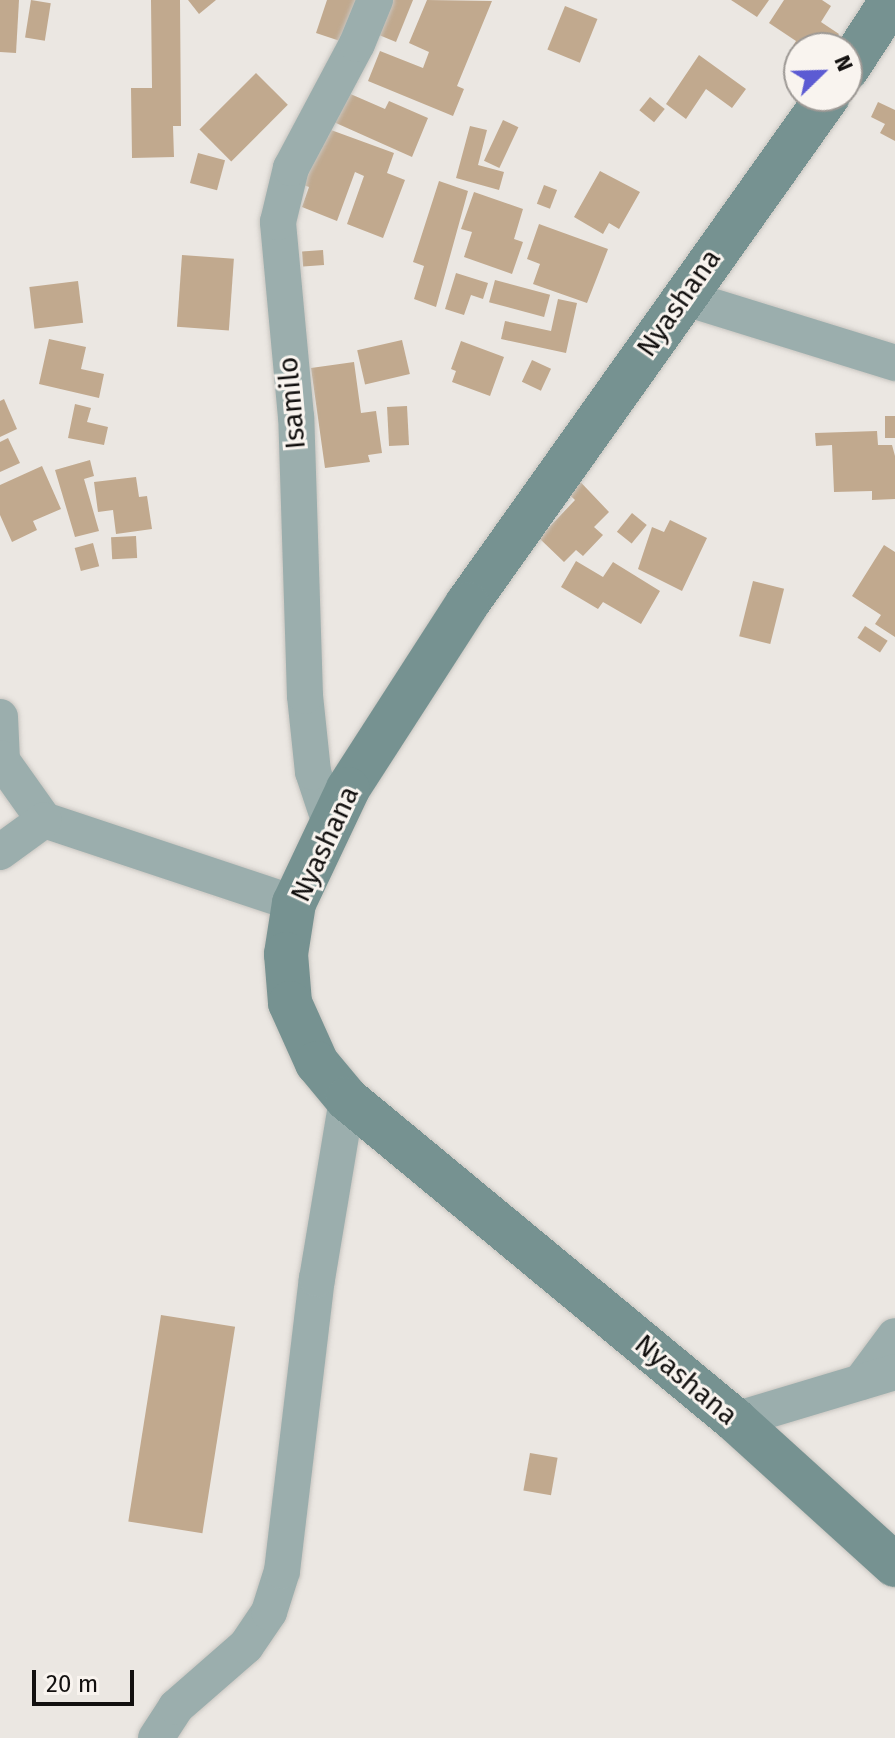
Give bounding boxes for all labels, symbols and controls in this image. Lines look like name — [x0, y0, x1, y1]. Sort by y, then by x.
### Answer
north arrow — [783, 32, 863, 112]
text: N — [828, 51, 859, 75]
street label: Nyashana — [630, 243, 728, 363]
street label: Isamilo — [271, 355, 313, 451]
street label: Nyashana — [284, 781, 366, 907]
street label: Nyashana — [628, 1327, 744, 1433]
scale bar — [36, 1654, 138, 1704]
text: 20 m — [46, 1670, 98, 1698]

